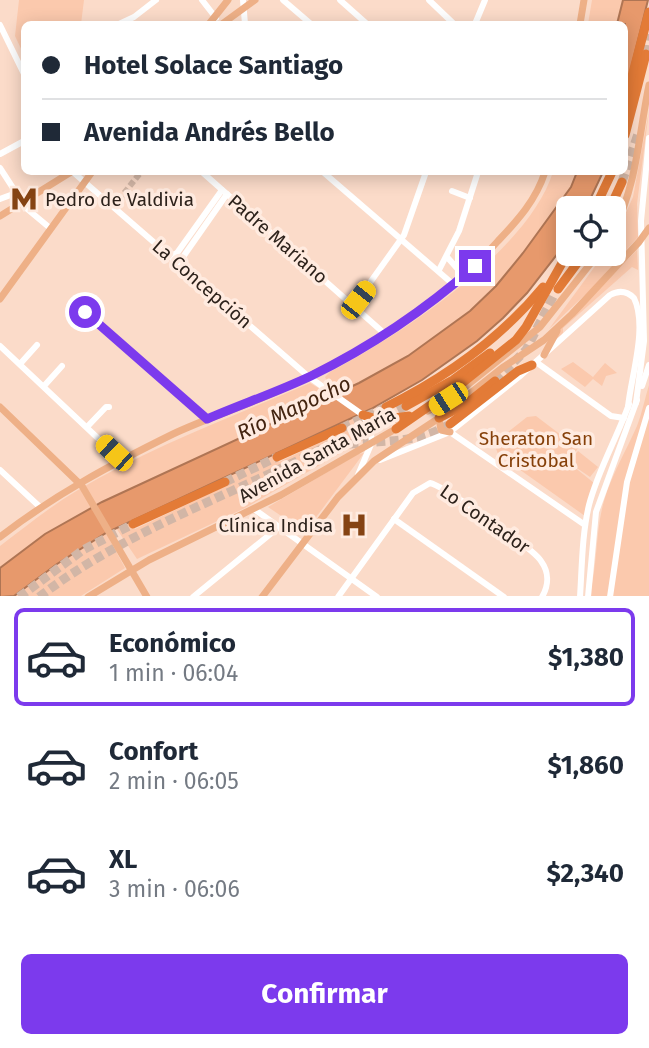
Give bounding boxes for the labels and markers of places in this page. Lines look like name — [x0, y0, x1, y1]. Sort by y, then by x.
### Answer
metro station icon: Pedro de Valdivia — [9, 184, 39, 214]
place label: Pedro de Valdivia — [45, 188, 194, 211]
hospital icon: Clínica Indisa — [339, 510, 369, 540]
place label: Clínica Indisa — [218, 514, 333, 537]

